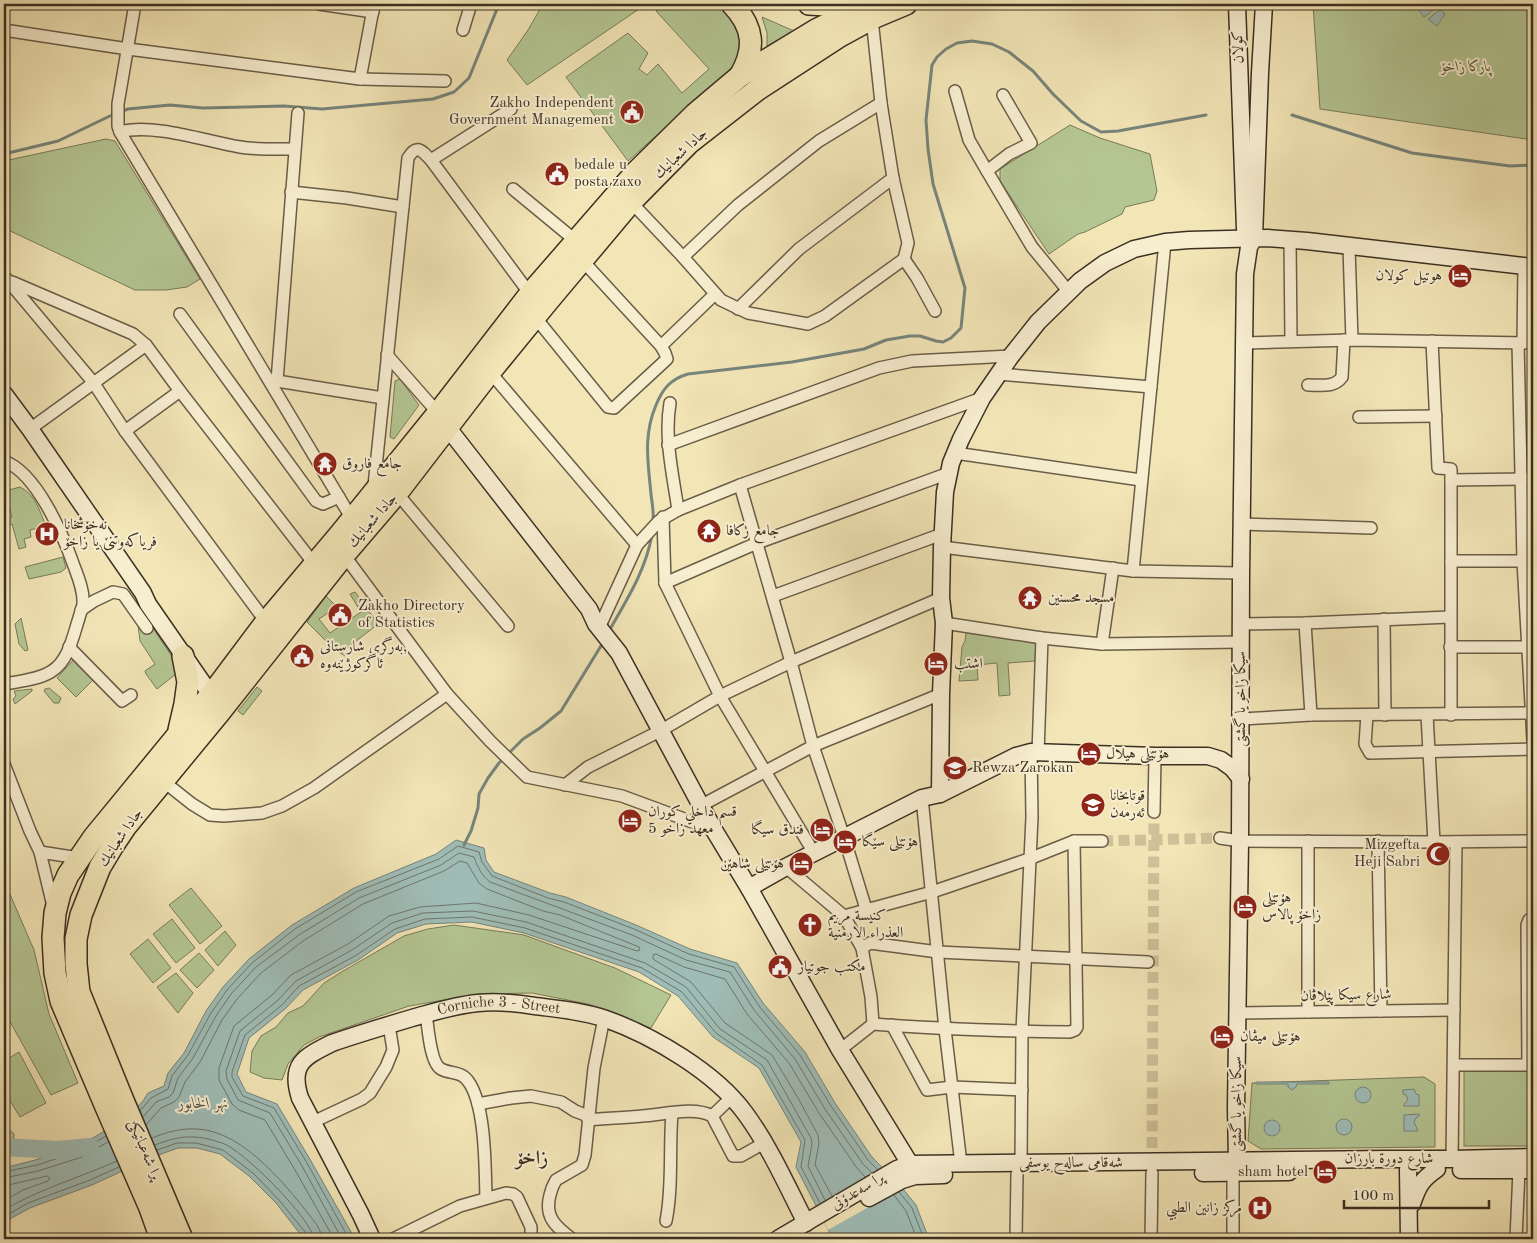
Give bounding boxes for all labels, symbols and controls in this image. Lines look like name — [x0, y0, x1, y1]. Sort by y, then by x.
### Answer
street label: كولان — [1230, 30, 1247, 64]
park label: پارکا زاخۆ — [1440, 59, 1492, 77]
place label: Zakho Independent Government Management — [449, 96, 614, 128]
public building icon: Zakho Independent Government Management — [619, 99, 645, 125]
street label: جادا شعبانيك — [651, 125, 711, 182]
place label: bedale u posta zaxo — [574, 158, 641, 190]
public building icon: bedale u posta zaxo — [544, 161, 570, 187]
hotel icon: هوتيل كولان — [1447, 263, 1473, 289]
place label: هوتيل كولان — [1376, 268, 1442, 286]
temple icon: جامع فاروق — [312, 451, 338, 477]
place label: جامع فاروق — [342, 457, 402, 477]
street label: جادا شعبانيك — [345, 490, 401, 551]
place label: نه‌خۆشخانا فرياكه‌وتنێ يا زاخۆ — [62, 516, 157, 551]
temple icon: جامع ركافا — [696, 518, 722, 544]
hospital icon: نه‌خۆشخانا فرياكه‌وتنێ يا زاخۆ — [34, 521, 60, 547]
place label: جامع ركافا — [726, 523, 779, 544]
temple icon: مسجد محسنين — [1017, 585, 1043, 611]
place label: مسجد محسنين — [1048, 591, 1114, 606]
place label: Zakho Directory of Statistics — [358, 599, 465, 631]
public building icon: Zakho Directory of Statistics — [327, 602, 353, 628]
place label: بەرگری شارستانی, ئاگرکوژێنەوە — [320, 636, 407, 673]
public building icon: بەرگری شارستانی, ئاگرکوژێنەوە — [289, 643, 315, 669]
hotel icon: اشتب — [923, 651, 949, 677]
street label: سیکا زاخو یا گشتى — [1232, 651, 1251, 747]
place label: اشتب — [954, 657, 983, 673]
hotel icon: هۆتێلی هیلال — [1076, 741, 1102, 767]
place label: هۆتێلی هیلال — [1106, 747, 1169, 764]
school or university icon: Rewza Zarokan — [942, 755, 968, 781]
place label: Rewza Zarokan — [972, 761, 1074, 776]
place label: قوتابخانا ئه‌رمه‌ن — [1110, 789, 1145, 821]
school or university icon: قوتابخانا ئه‌رمه‌ن — [1080, 792, 1106, 818]
place label: قسم داخلي كوران معهد زاخو 5 — [648, 804, 737, 837]
street label: جادا شعبانيك — [95, 806, 146, 870]
hotel icon: قسم داخلي كوران معهد زاخو 5 — [617, 808, 643, 834]
hotel icon: فندق سيگا — [809, 817, 835, 843]
place label: فندق سيگا — [751, 819, 804, 838]
hotel icon: هۆتێلی سێگا — [832, 829, 858, 855]
place label: هۆتێلی سێگا — [862, 831, 918, 852]
place label: Mizgefta Heji Sabri — [1354, 838, 1421, 870]
mosque icon: Mizgefta Heji Sabri — [1425, 841, 1451, 867]
hotel icon: هۆتێلی شاهێن — [788, 851, 814, 877]
place label: هۆتێلی شاهێن — [720, 857, 784, 874]
place label: هۆتێلی زاخۆ پالاس — [1262, 891, 1321, 925]
hotel icon: هۆتێلی زاخۆ پالاس — [1232, 894, 1258, 920]
place label: كنيسة مريم العذراء الارمنية — [828, 908, 903, 941]
church icon: كنيسة مريم العذراء الارمنية — [797, 912, 823, 938]
public building icon: مکتب جوتیار — [767, 954, 793, 980]
place label: مکتب جوتیار — [796, 958, 866, 976]
street label: شارع سيكا پێلاڤان — [1300, 986, 1392, 1008]
street label: Corniche 3 - Street — [436, 995, 561, 1018]
hotel icon: هۆتێلی میڤان — [1209, 1024, 1235, 1050]
place label: هۆتێلی میڤان — [1240, 1029, 1301, 1047]
street label: سیکا زاخو یا گشتى — [1228, 1056, 1247, 1152]
water label: نهر الخابور — [177, 1096, 228, 1113]
street label: پرا شەعبانیکێ — [123, 1117, 165, 1184]
district label: زاخۆ — [514, 1149, 548, 1170]
street label: شارع دورة بارزان — [1345, 1152, 1433, 1171]
street label: شەقامی سالەح یوسفی — [1019, 1156, 1123, 1175]
hotel icon: sham hotel — [1312, 1159, 1338, 1185]
place label: sham hotel — [1238, 1165, 1308, 1180]
street label: پرا سەعدۆنی — [829, 1170, 889, 1214]
scale bar — [1344, 1178, 1490, 1210]
text: 100 m — [1352, 1189, 1394, 1204]
hospital icon: مركز زانين الطبي — [1247, 1195, 1273, 1221]
place label: مركز زانين الطبي — [1166, 1199, 1242, 1221]

